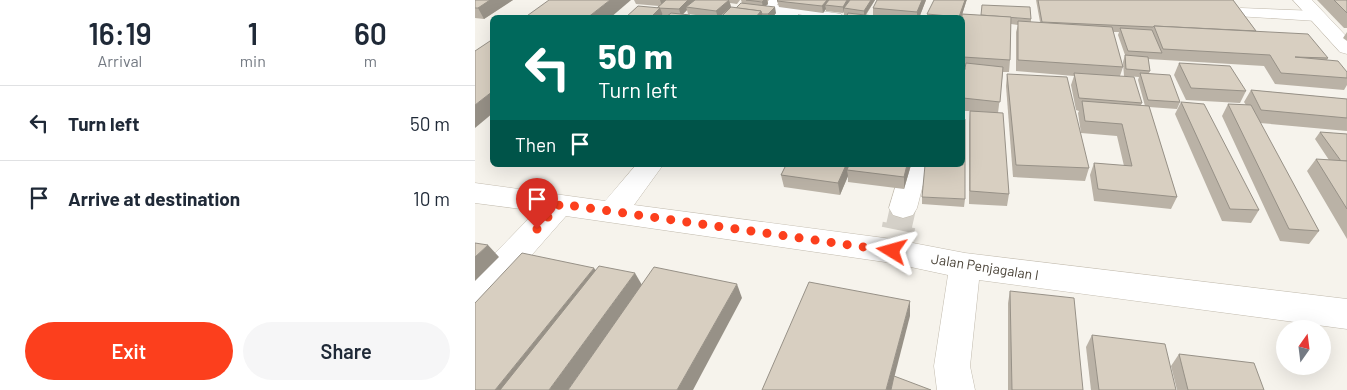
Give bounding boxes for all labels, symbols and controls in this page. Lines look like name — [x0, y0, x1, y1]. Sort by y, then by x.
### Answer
text: 16:19 — [88, 15, 152, 51]
text: 1 — [248, 15, 258, 51]
text: 60 — [354, 15, 387, 51]
text: 50 m — [598, 34, 673, 76]
icon: left — [515, 35, 580, 100]
text: Arrival — [98, 51, 142, 70]
text: min — [240, 51, 266, 70]
text: m — [364, 51, 377, 70]
text: Turn left — [598, 76, 678, 102]
icon: left — [25, 109, 53, 137]
text: Turn left — [68, 112, 139, 135]
text: 50 m — [410, 112, 450, 135]
icon: arrive — [566, 130, 594, 158]
text: Then — [515, 133, 556, 156]
pin — [516, 178, 558, 229]
icon: arrive — [25, 184, 53, 212]
icon: arrive — [523, 185, 551, 213]
text: Arrive at destination — [68, 187, 240, 210]
text: 10 m — [413, 187, 450, 210]
position arrow — [865, 224, 917, 276]
street label: Jalan Penjagalan I — [930, 250, 1040, 283]
north arrow — [1276, 320, 1331, 375]
map controls — [1276, 320, 1331, 375]
button: Exit — [25, 322, 233, 380]
button: Share — [243, 322, 450, 380]

